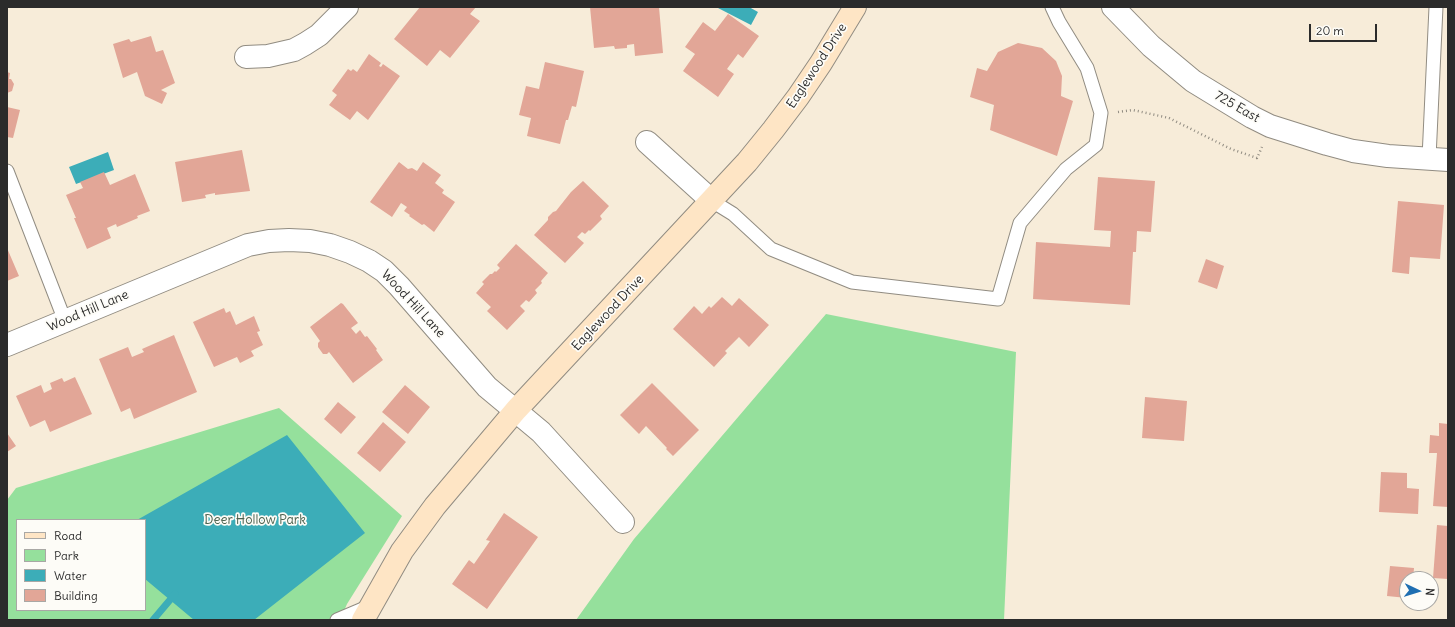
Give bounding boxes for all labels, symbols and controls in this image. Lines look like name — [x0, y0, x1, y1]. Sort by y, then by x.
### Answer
scale bar — [1311, 16, 1379, 42]
street label: Eaglewood Drive — [784, 21, 850, 111]
text: 20 m — [1316, 23, 1344, 38]
street label: 725 East — [1212, 88, 1262, 126]
street label: Wood Hill Lane — [378, 267, 448, 341]
street label: Eaglewood Drive — [569, 272, 647, 354]
street label: Wood Hill Lane — [45, 287, 131, 335]
park label: Deer Hollow Park — [204, 512, 306, 528]
legend — [16, 519, 146, 611]
text: Road — [54, 528, 82, 543]
text: Park — [54, 548, 79, 563]
text: Water — [54, 568, 87, 583]
north arrow — [1399, 571, 1439, 611]
text: N — [1423, 587, 1437, 596]
text: Building — [54, 588, 98, 603]

